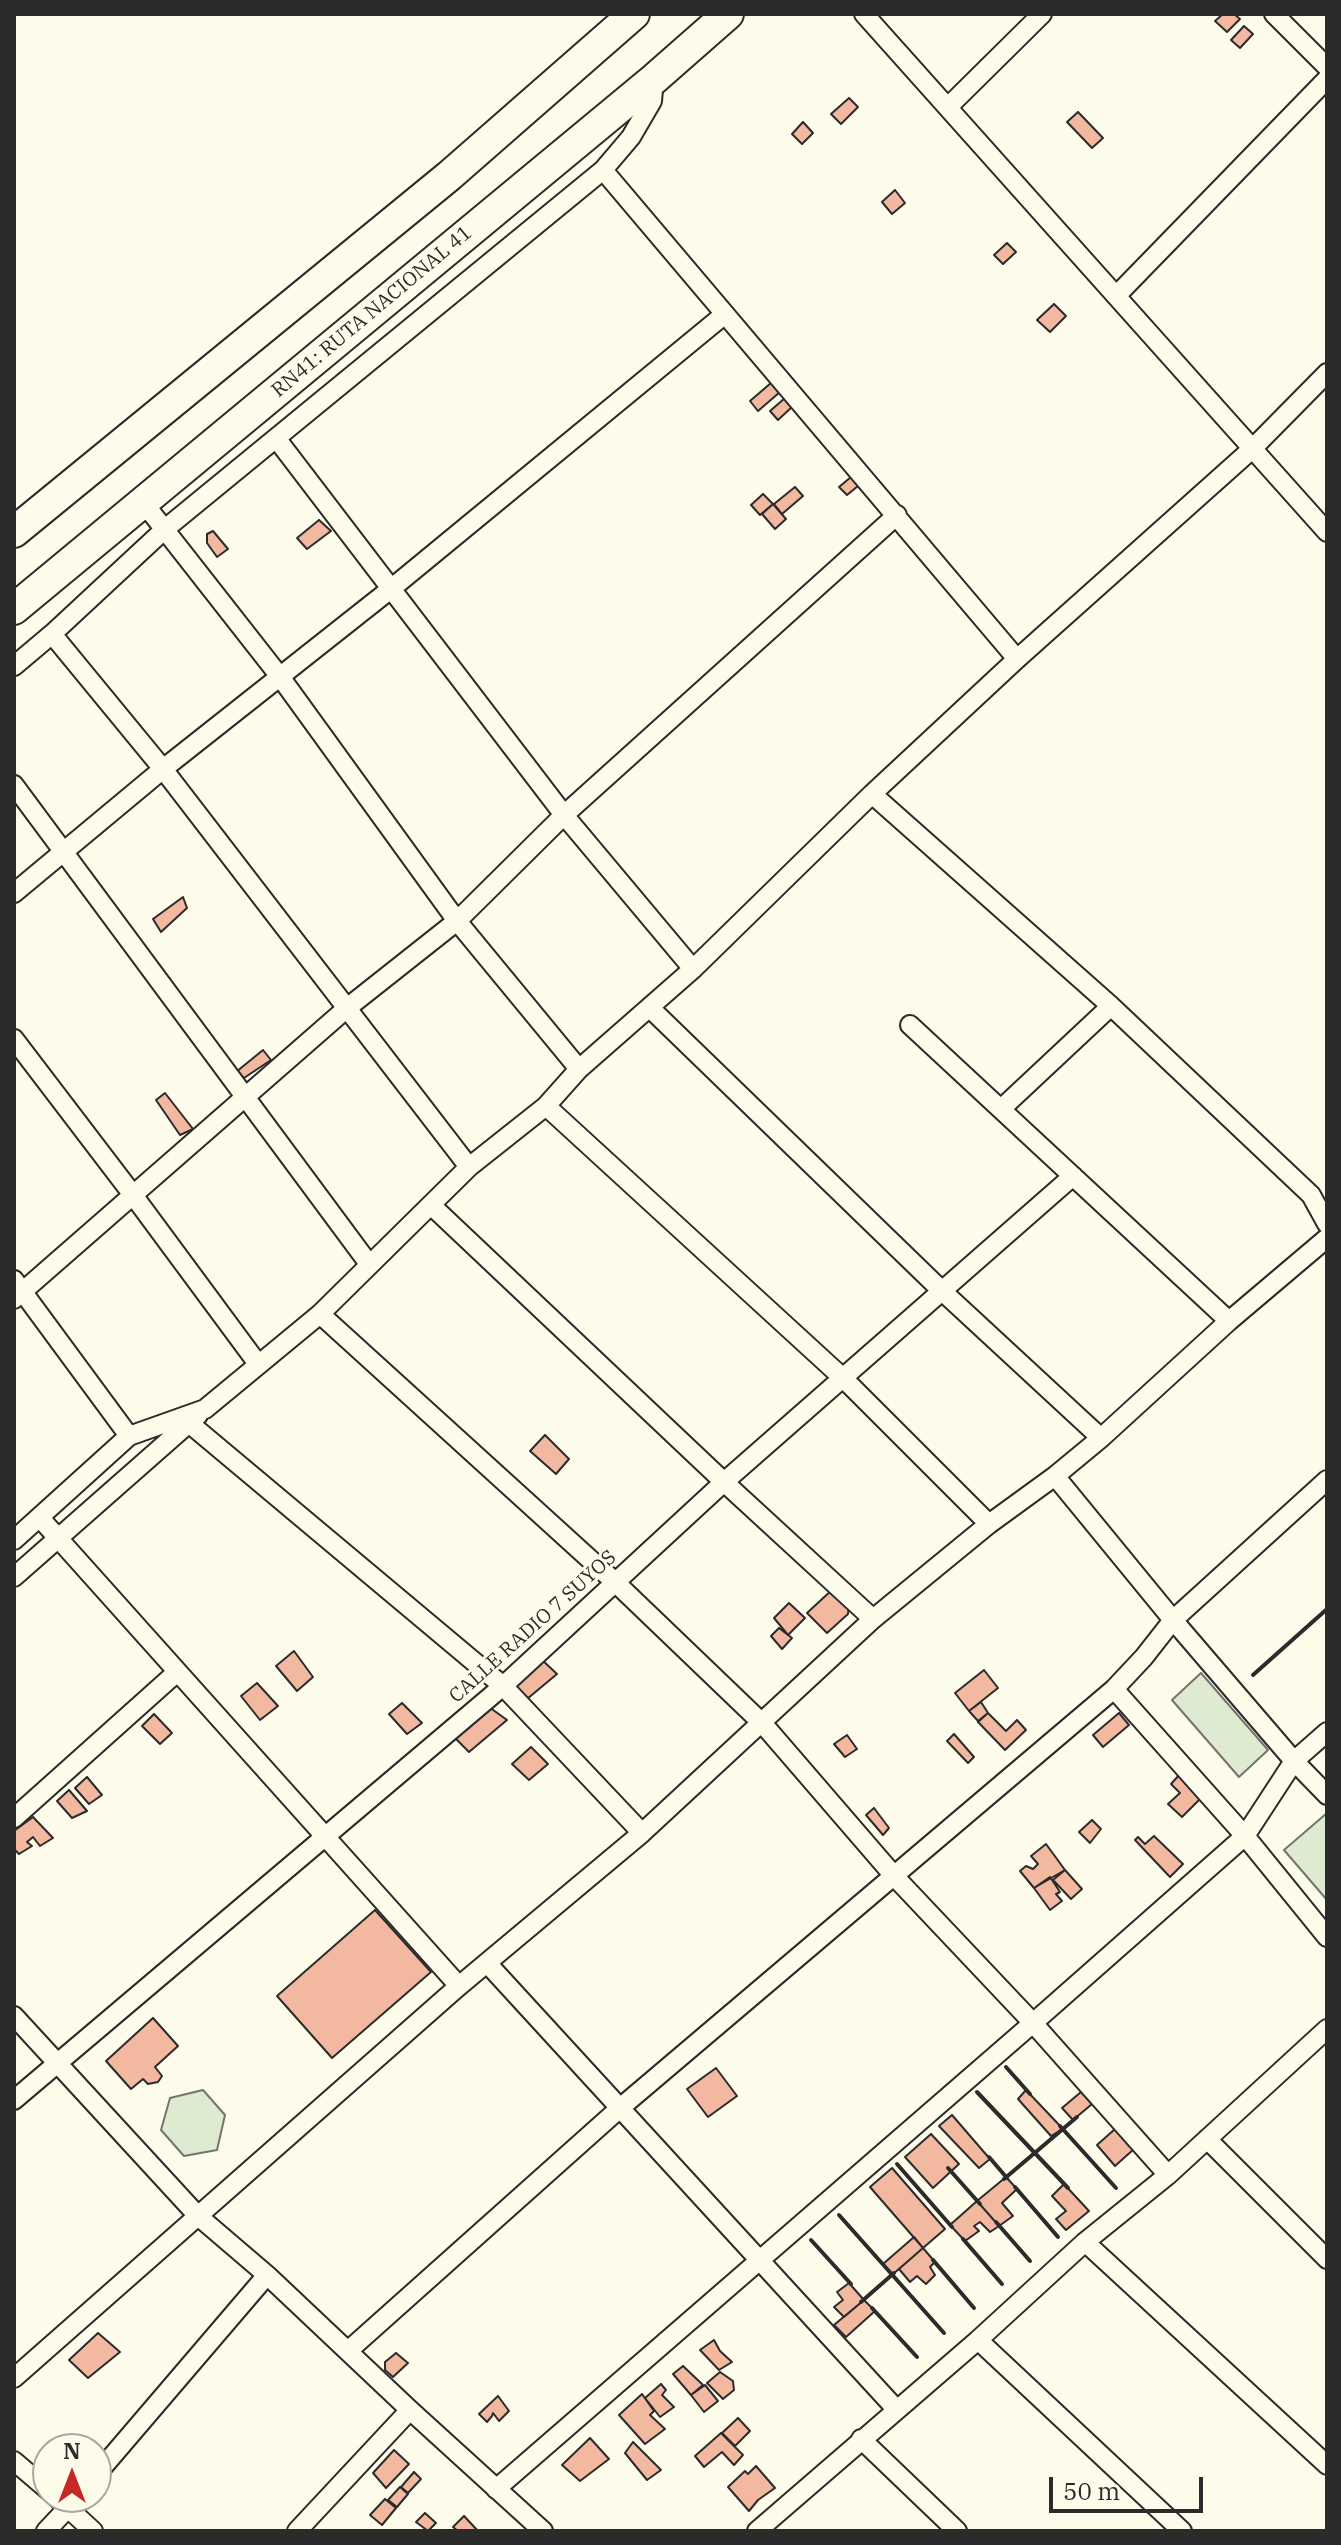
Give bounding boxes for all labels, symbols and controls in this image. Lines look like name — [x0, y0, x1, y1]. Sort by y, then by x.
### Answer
street label: RN41: RUTA NACIONAL 41 — [267, 221, 477, 403]
street label: CALLE RADIO 7 SUYOS — [445, 1546, 621, 1708]
north arrow — [32, 2433, 112, 2513]
text: N — [63, 2436, 81, 2465]
scale bar — [1053, 2461, 1207, 2511]
text: 50 m — [1063, 2475, 1120, 2507]

